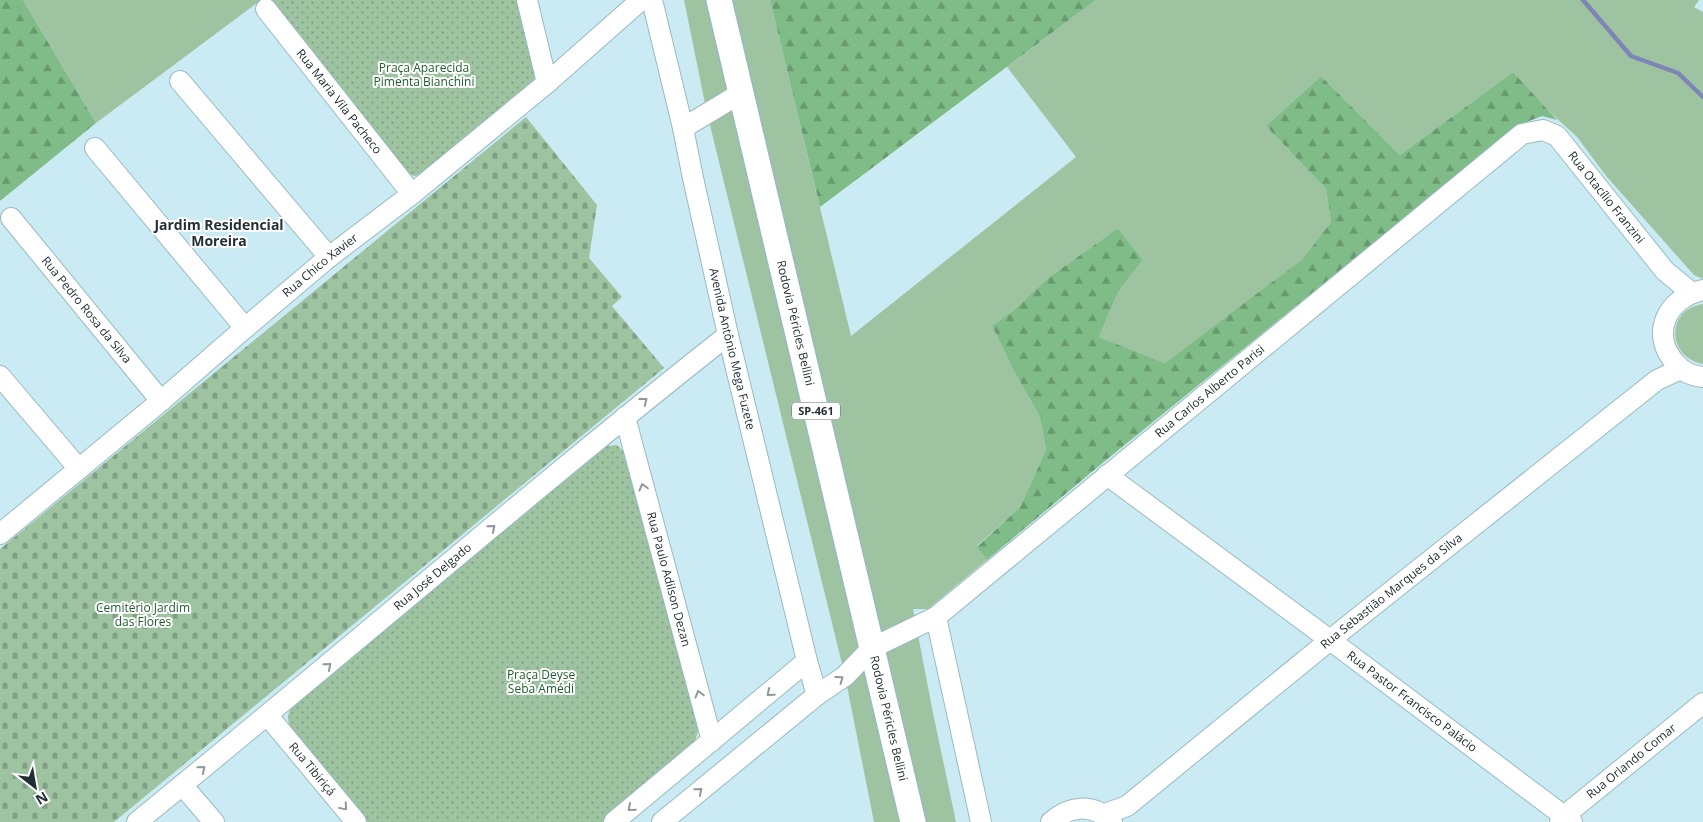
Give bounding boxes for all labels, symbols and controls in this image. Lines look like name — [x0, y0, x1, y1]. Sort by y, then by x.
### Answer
street label: Rua Maria Vila Pacheco — [293, 45, 386, 157]
park label: Praça Aparecida Pimenta Bianchini — [374, 59, 474, 90]
street label: Rua Otacílio Franzini — [1564, 147, 1649, 247]
district label: Jardim Residencial Moreira — [152, 215, 284, 250]
street label: Rua Chico Xavier — [278, 229, 361, 301]
street label: Rua Pedro Rosa da Silva — [38, 253, 136, 367]
street label: Rodovia Péricles Bellini — [773, 259, 819, 387]
street label: Avenida Antônio Mega Fuzete — [705, 266, 760, 432]
street label: Rua Carlos Alberto Parisi — [1151, 341, 1268, 441]
one-way arrow — [638, 399, 647, 407]
road number: SP-461 — [792, 402, 840, 420]
one-way arrow — [639, 483, 649, 491]
street label: Rua Paulo Adilson Dezan — [643, 510, 695, 648]
one-way arrow — [487, 524, 496, 533]
street label: Rua Sebastião Marques da Silva — [1316, 529, 1466, 653]
street label: Rua José Delgado — [390, 539, 475, 614]
park label: Cemitério Jardim das Flores — [96, 599, 190, 630]
street label: Rua Pastor Francisco Palácio — [1344, 647, 1481, 756]
street label: Rodovia Péricles Bellini — [866, 654, 912, 783]
one-way arrow — [322, 662, 331, 671]
park label: Praça Deyse Seba Amédi — [507, 666, 575, 697]
one-way arrow — [834, 676, 844, 685]
one-way arrow — [766, 687, 775, 696]
one-way arrow — [694, 690, 705, 699]
street label: Rua Orlando Comar — [1583, 719, 1680, 802]
street label: Rua Tibiriçá — [285, 738, 340, 799]
north arrow — [10, 762, 60, 812]
one-way arrow — [196, 767, 205, 775]
text: N — [32, 787, 52, 810]
one-way arrow — [693, 788, 702, 796]
one-way arrow — [338, 801, 346, 810]
one-way arrow — [628, 802, 637, 811]

